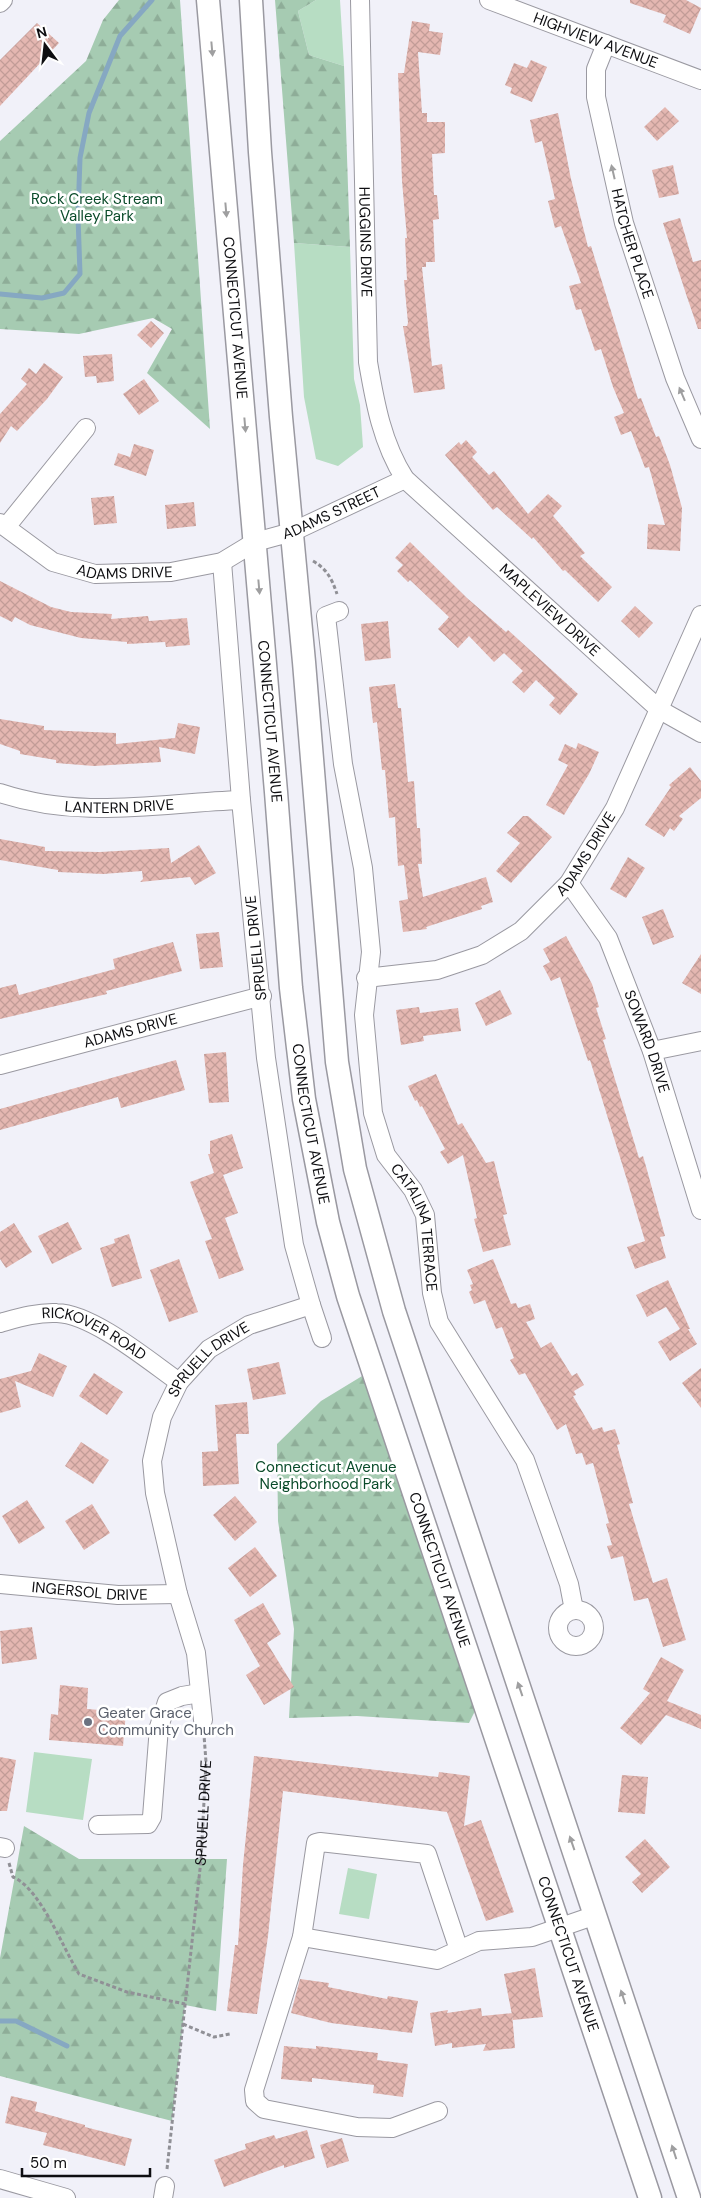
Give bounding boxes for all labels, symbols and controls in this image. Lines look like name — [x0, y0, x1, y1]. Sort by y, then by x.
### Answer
street label: HIGHVIEW AVENUE — [531, 8, 661, 73]
north arrow — [20, 20, 70, 70]
text: N — [34, 22, 49, 42]
one-way arrow — [208, 41, 216, 57]
one-way arrow — [609, 165, 617, 180]
street label: HUGGINS DRIVE — [354, 186, 377, 297]
street label: HATCHER PLACE — [607, 186, 658, 301]
park label: Rock Creek Stream Valley Park — [31, 189, 163, 226]
one-way arrow — [222, 203, 230, 219]
street label: CONNECTICUT AVENUE — [218, 236, 252, 400]
one-way arrow — [677, 387, 685, 401]
one-way arrow — [241, 417, 249, 433]
street label: ADAMS STREET — [280, 482, 384, 544]
street label: ADAMS DRIVE — [74, 559, 173, 584]
street label: MAPLEVIEW DRIVE — [495, 559, 604, 661]
one-way arrow — [255, 579, 263, 595]
street label: CONNECTICUT AVENUE — [253, 639, 287, 803]
street label: LANTERN DRIVE — [64, 794, 175, 818]
street label: ADAMS DRIVE — [552, 808, 620, 900]
street label: SPRUELL DRIVE — [241, 894, 271, 1002]
street label: SOWARD DRIVE — [619, 987, 674, 1095]
street label: ADAMS DRIVE — [82, 1009, 180, 1053]
street label: CONNECTICUT AVENUE — [288, 1043, 334, 1206]
street label: CATALINA TERRACE — [386, 1159, 442, 1293]
street label: RICKOVER ROAD — [41, 1303, 150, 1365]
street label: SPRUELL DRIVE — [163, 1317, 253, 1400]
park label: Connecticut Avenue Neighborhood Park — [255, 1457, 397, 1494]
street label: CONNECTICUT AVENUE — [404, 1489, 475, 1650]
street label: INGERSOL DRIVE — [31, 1577, 148, 1605]
one-way arrow — [515, 1682, 523, 1697]
place label: Geater Grace Community Church — [98, 1703, 234, 1740]
marker: Geater Grace Community Church — [82, 1716, 94, 1728]
street label: SPRUELL DRIVE — [190, 1760, 216, 1867]
one-way arrow — [568, 1836, 575, 1851]
street label: CONNECTICUT AVENUE — [533, 1874, 604, 2034]
one-way arrow — [619, 1990, 626, 2005]
one-way arrow — [670, 2144, 677, 2159]
scale bar — [22, 2146, 150, 2178]
text: 50 m — [30, 2153, 67, 2173]

